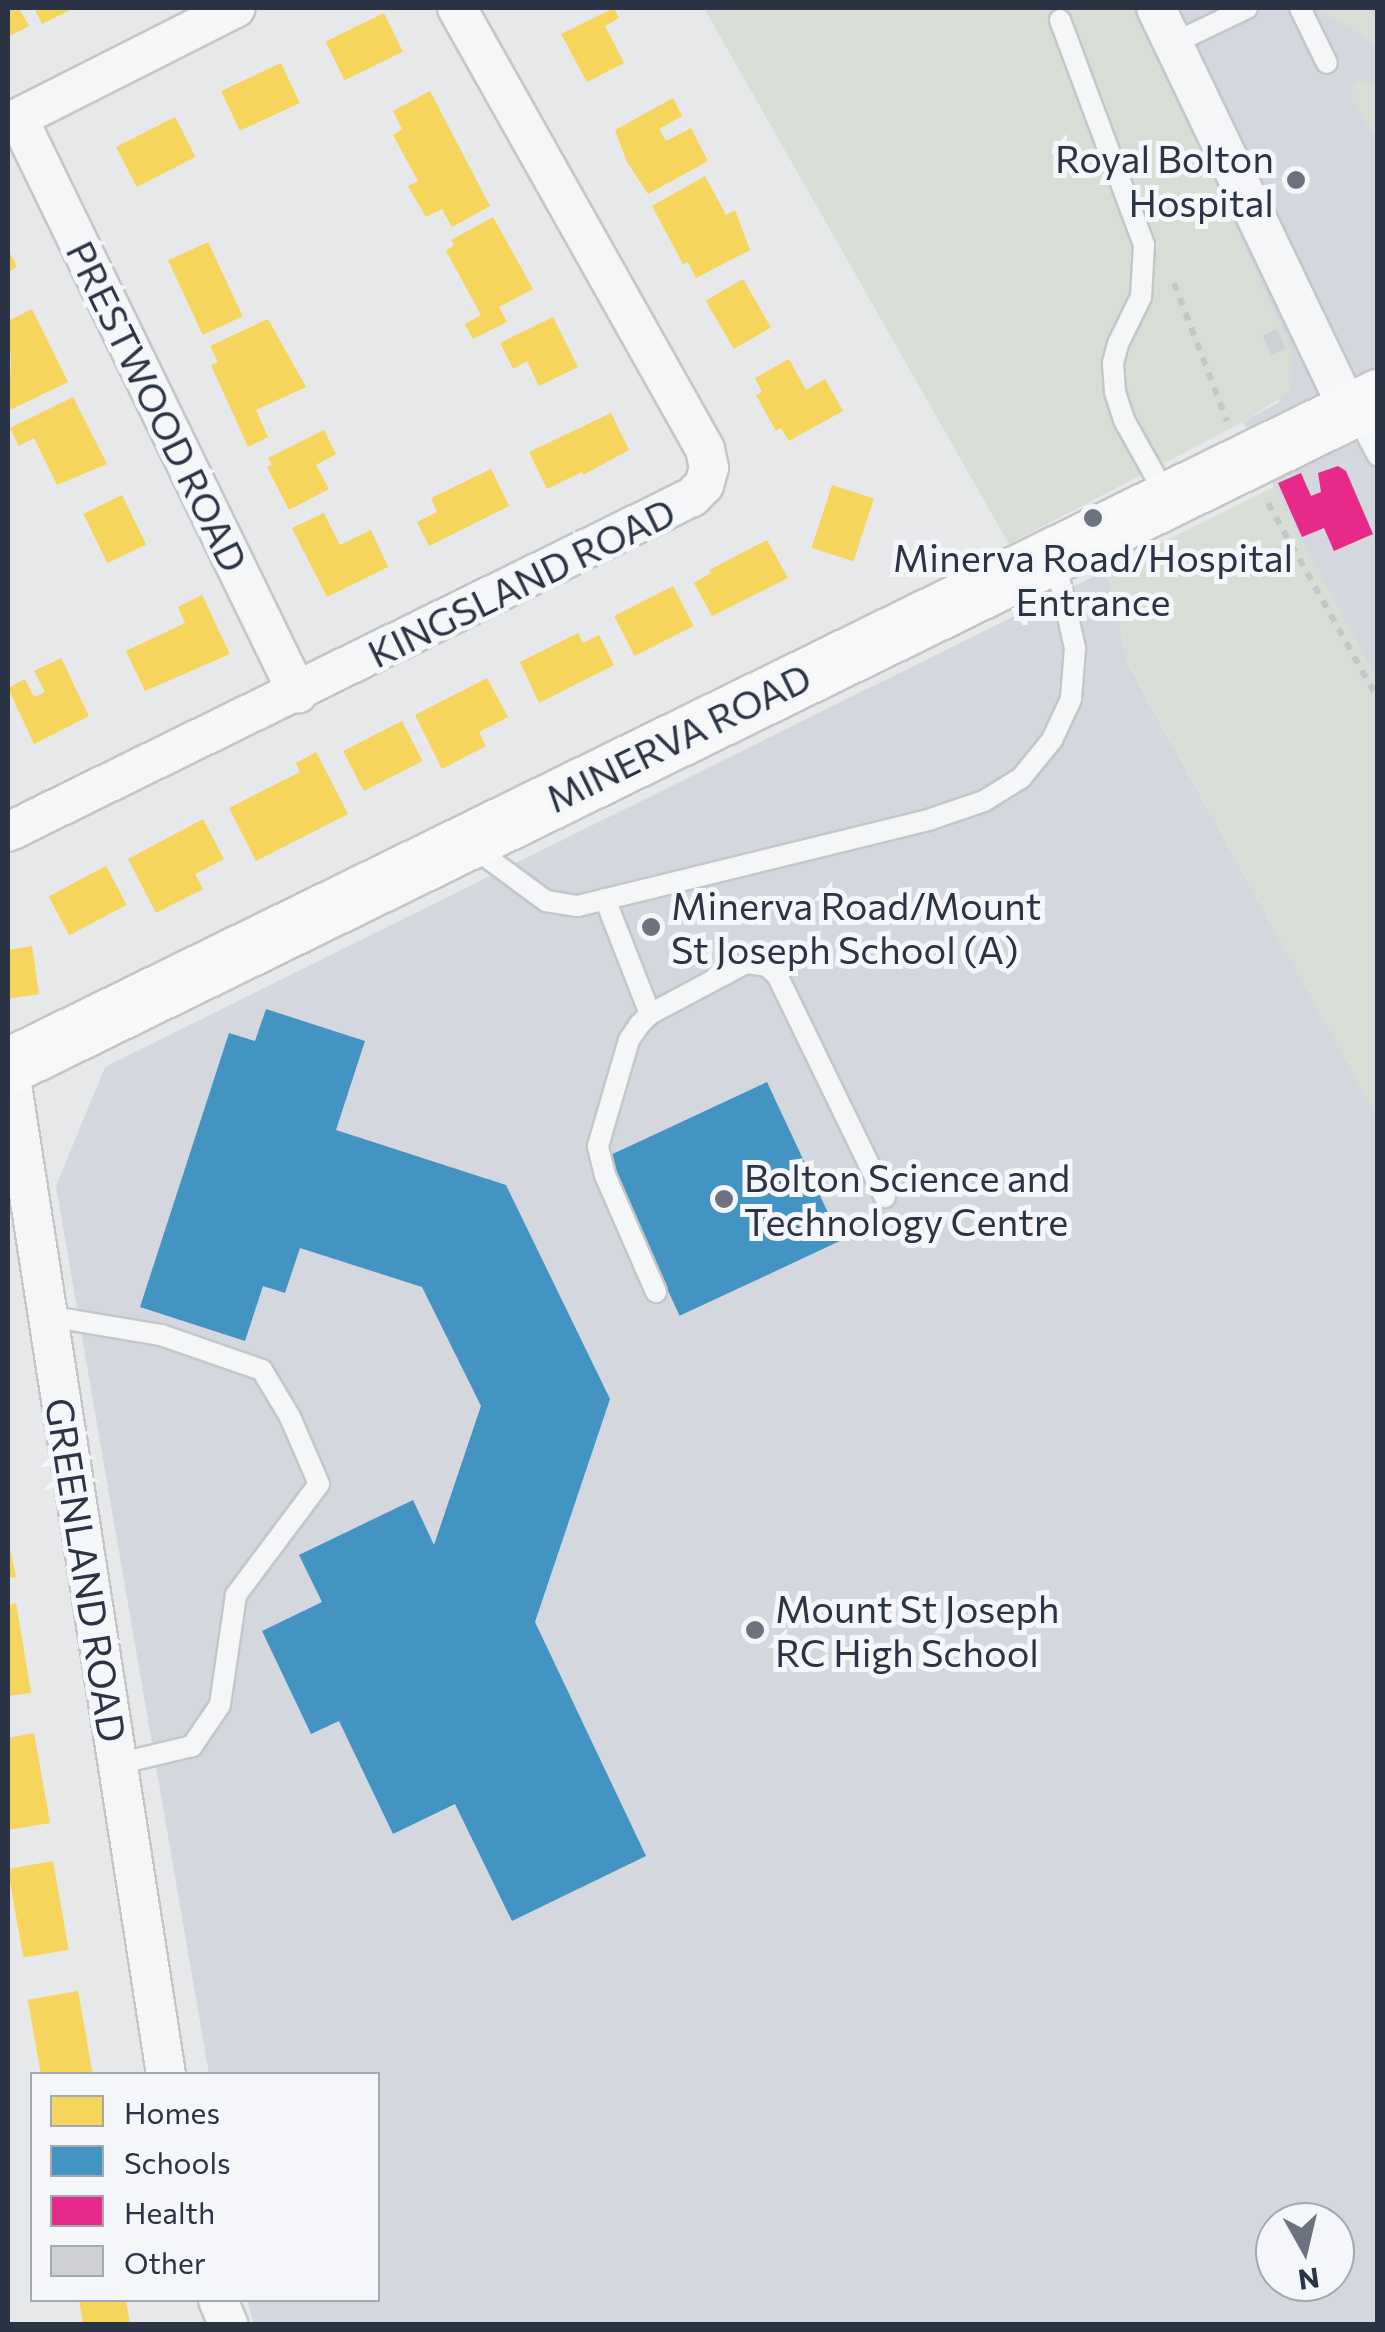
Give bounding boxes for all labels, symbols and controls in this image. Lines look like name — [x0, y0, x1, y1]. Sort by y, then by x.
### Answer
place label: Royal Bolton Hospital — [1055, 135, 1274, 224]
marker: Royal Bolton Hospital — [1283, 167, 1309, 193]
street label: PRESTWOOD ROAD — [58, 233, 258, 579]
street label: KINGSLAND ROAD — [360, 488, 682, 676]
marker: Minerva Road/Hospital Entrance — [1082, 507, 1104, 529]
place label: Minerva Road/Hospital Entrance — [893, 534, 1293, 624]
street label: MINERVA ROAD — [538, 653, 818, 821]
place label: Minerva Road/Mount St Joseph School (A) — [671, 882, 1041, 972]
marker: Minerva Road/Mount St Joseph School (A) — [640, 916, 662, 938]
place label: Bolton Science and Technology Centre — [744, 1154, 1070, 1244]
marker: Bolton Science and Technology Centre — [713, 1188, 735, 1210]
street label: GREENLAND ROAD — [37, 1395, 137, 1745]
place label: Mount St Joseph RC High School — [775, 1585, 1060, 1675]
marker: Mount St Joseph RC High School — [744, 1619, 766, 1641]
legend — [30, 2072, 380, 2302]
text: Homes — [124, 2093, 220, 2130]
text: Schools — [124, 2143, 231, 2180]
text: Health — [124, 2193, 215, 2230]
north arrow — [1255, 2202, 1355, 2302]
text: Other — [124, 2243, 206, 2280]
text: N — [1296, 2261, 1322, 2298]

